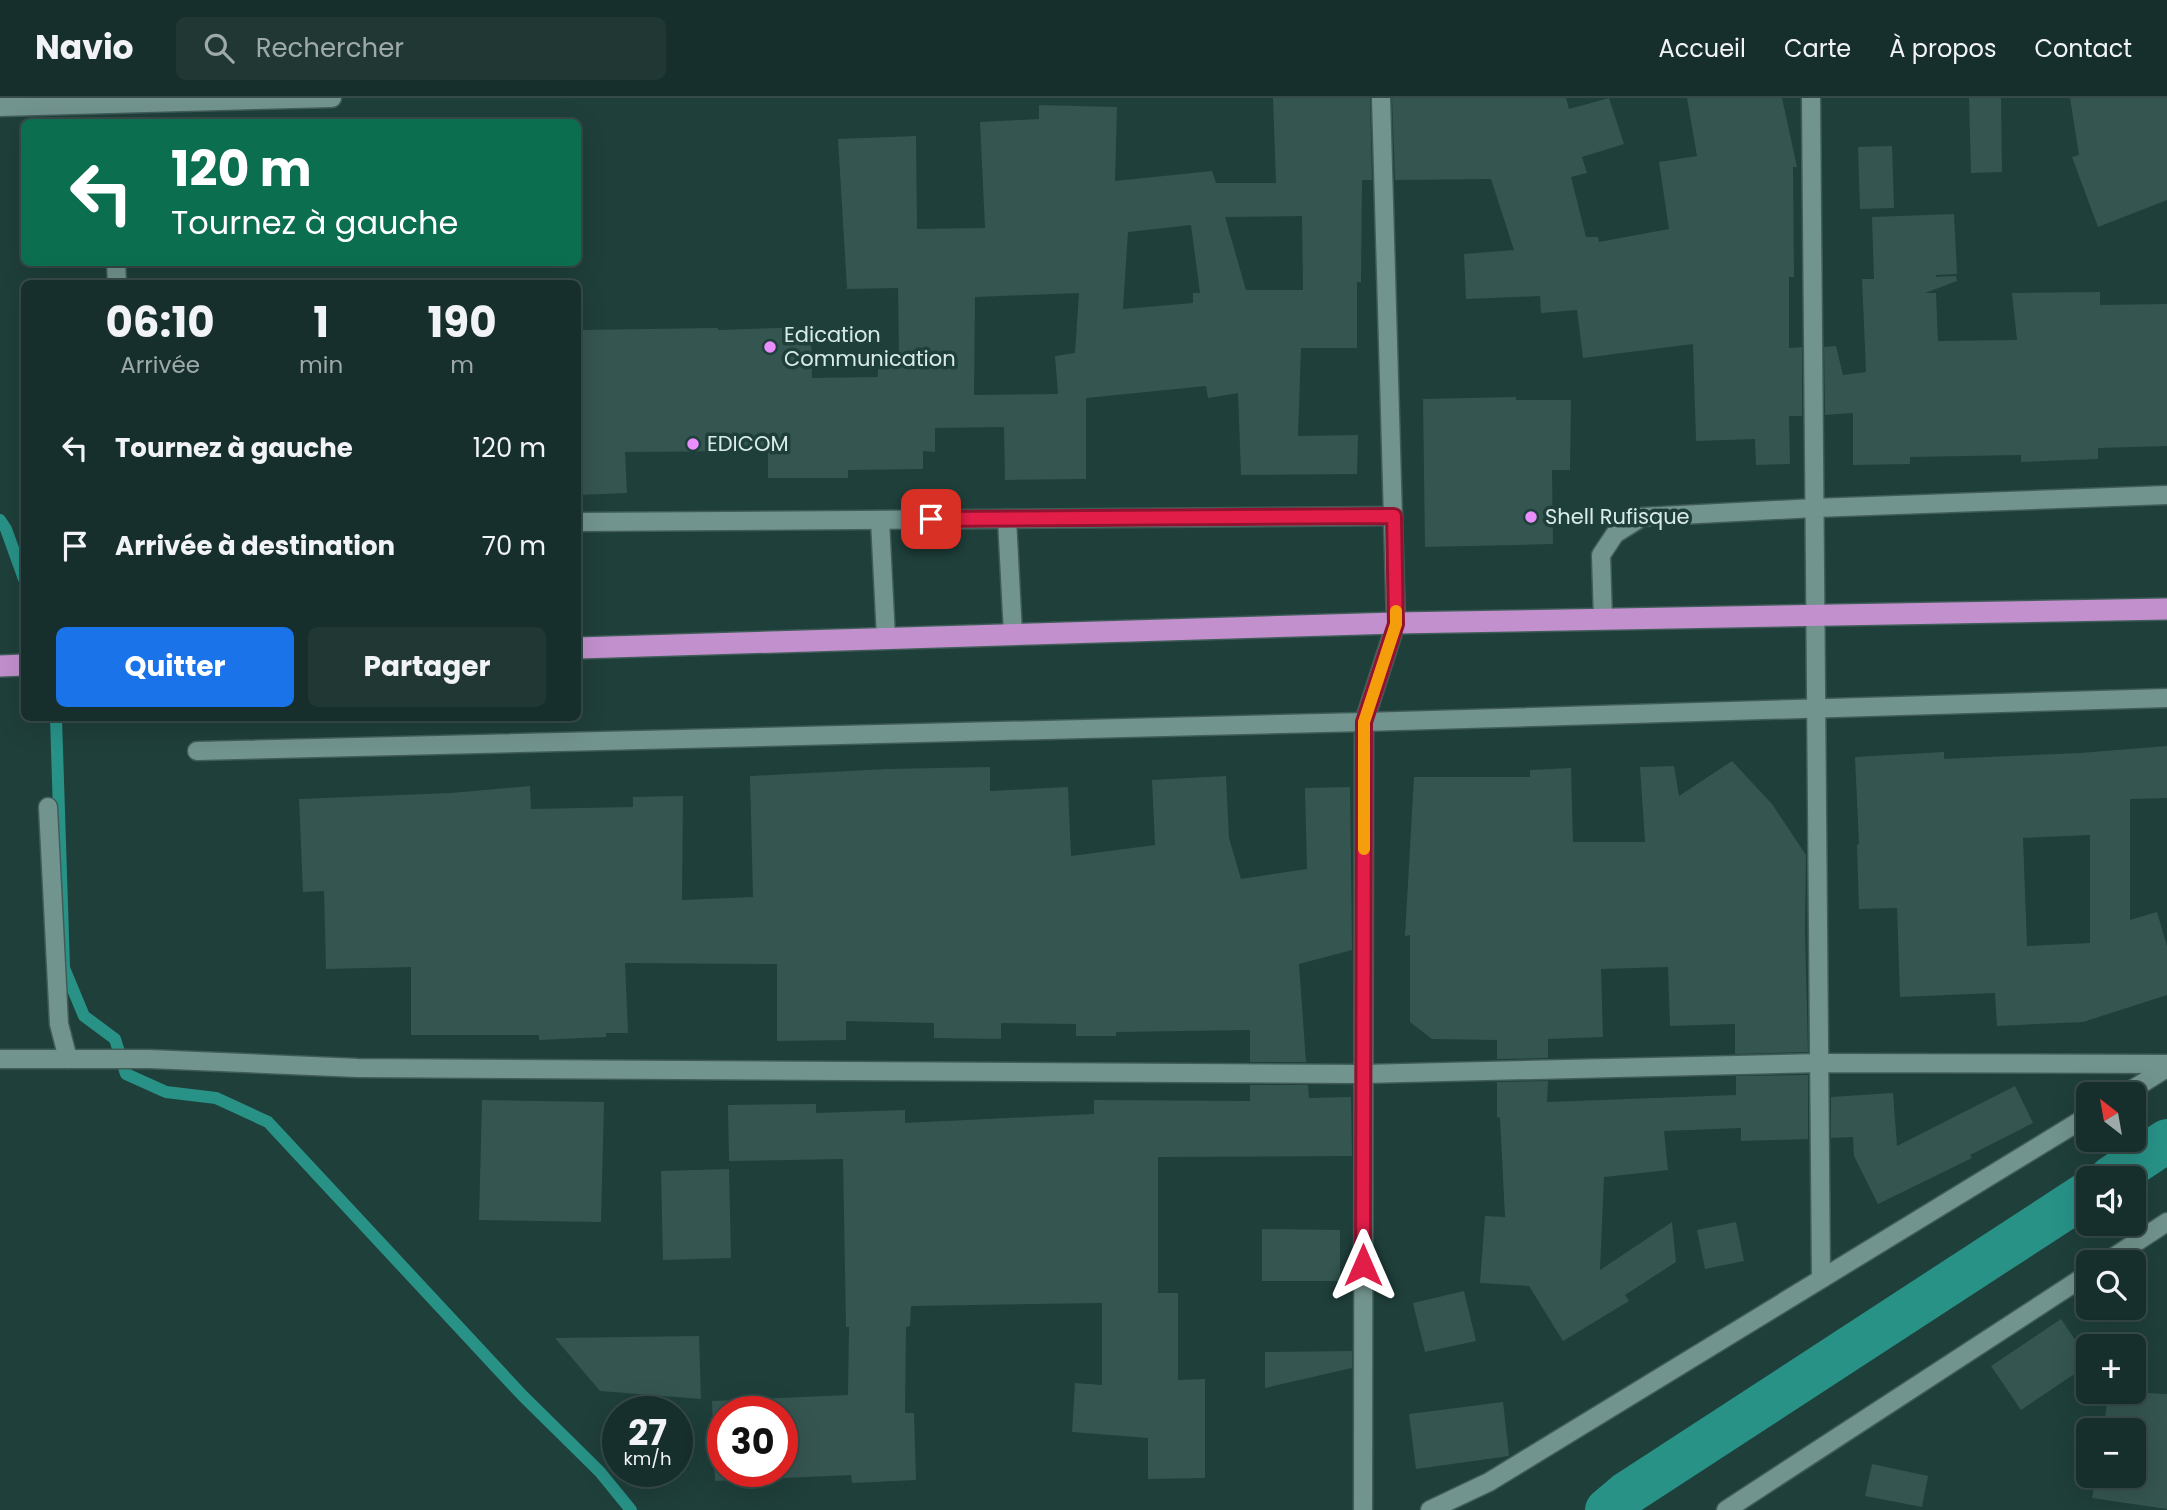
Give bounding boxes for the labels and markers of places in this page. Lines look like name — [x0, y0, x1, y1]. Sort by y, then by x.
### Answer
place label: Edication Communication — [784, 320, 956, 373]
marker: Edication Communication — [762, 339, 778, 355]
place label: EDICOM — [707, 429, 789, 458]
marker: EDICOM — [685, 436, 701, 452]
pin — [901, 489, 961, 549]
place label: Shell Rufisque — [1545, 502, 1690, 531]
marker: Shell Rufisque — [1523, 509, 1539, 525]

